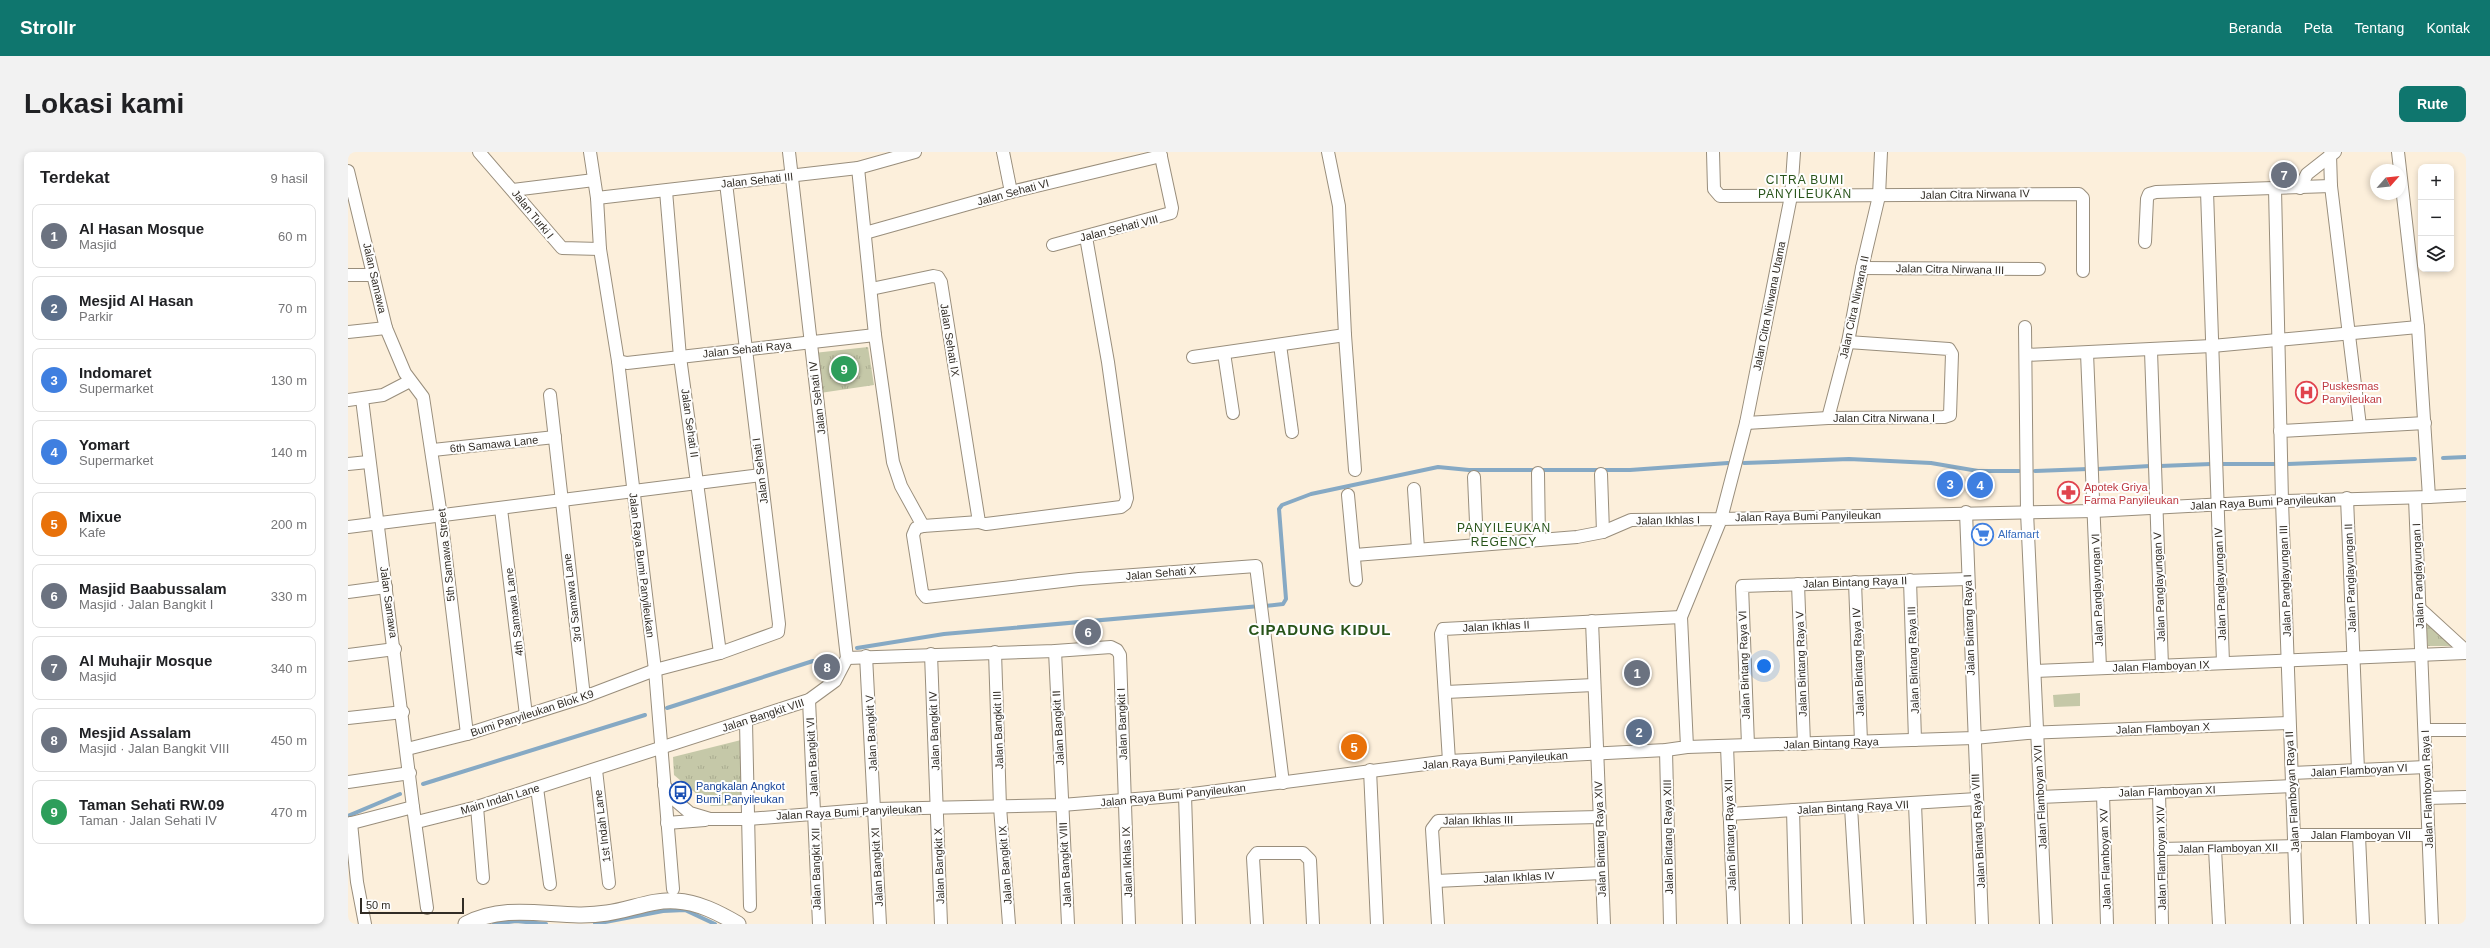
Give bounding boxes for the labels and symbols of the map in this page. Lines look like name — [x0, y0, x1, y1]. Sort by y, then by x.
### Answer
pin: 7 — [2271, 160, 2297, 190]
north arrow — [2370, 164, 2406, 200]
street label: Jalan Sehati III — [720, 170, 794, 190]
district label: CITRA BUMI PANYILEUKAN — [1758, 173, 1852, 201]
street label: Jalan Sehati VI — [976, 177, 1050, 207]
street label: Jalan Turki I — [510, 187, 556, 241]
street label: Jalan Citra Nirwana IV — [1920, 187, 2030, 201]
street label: Jalan Sehati VIII — [1079, 212, 1159, 244]
street label: Jalan Citra Nirwana Utama — [1751, 239, 1788, 372]
street label: Jalan Samawa — [361, 241, 389, 315]
street label: Jalan Citra Nirwana II — [1837, 254, 1871, 360]
street label: Jalan Citra Nirwana III — [1896, 262, 2004, 276]
street label: Jalan Sehati IX — [938, 303, 962, 378]
street label: Jalan Sehati Raya — [702, 338, 793, 360]
pin: 9 — [831, 354, 857, 384]
street label: Jalan Sehati IV — [806, 360, 827, 435]
hospital icon: Puskesmas Panyileukan — [2293, 379, 2319, 405]
place label: Puskesmas Panyileukan — [2322, 380, 2382, 405]
street label: Jalan Sehati II — [679, 388, 701, 458]
street label: Jalan Citra Nirwana I — [1833, 412, 1935, 424]
street label: 6th Samawa Lane — [449, 433, 539, 455]
street label: Jalan Sehati I — [750, 437, 770, 505]
pin: 3 — [1937, 469, 1963, 499]
pin: 4 — [1967, 470, 1993, 500]
pharmacy icon: Apotek Griya Farma Panyileukan — [2055, 480, 2081, 506]
place label: Apotek Griya Farma Panyileukan — [2084, 481, 2179, 506]
street label: Jalan Raya Bumi Panyileukan — [627, 492, 657, 638]
street label: Jalan Raya Bumi Panyileukan — [2190, 492, 2336, 512]
street label: 5th Samawa Street — [435, 508, 457, 602]
street label: Jalan Raya Bumi Panyileukan — [1735, 509, 1881, 523]
street label: Jalan Ikhlas I — [1636, 513, 1700, 527]
district label: PANYILEUKAN REGENCY — [1457, 521, 1551, 549]
supermarket icon: Alfamart — [1970, 521, 1996, 547]
street label: Jalan Panglayungan II — [2342, 523, 2358, 633]
street label: Jalan Panglayungan I — [2410, 523, 2426, 629]
street label: Jalan Panglayungan III — [2277, 525, 2293, 637]
street label: Jalan Panglayungan IV — [2212, 527, 2228, 641]
place label: Alfamart — [1998, 528, 2039, 540]
street label: Jalan Panglayungan V — [2151, 531, 2167, 642]
street label: Jalan Panglayungan VI — [2089, 533, 2105, 647]
street label: 3rd Samawa Lane — [561, 553, 583, 643]
street label: Jalan Sehati X — [1125, 564, 1198, 582]
street label: Jalan Samawa — [378, 565, 400, 639]
street label: 4th Samawa Lane — [503, 567, 525, 657]
street label: Jalan Bintang Raya II — [1803, 574, 1907, 590]
street label: Jalan Bintang Raya I — [1961, 574, 1977, 676]
street label: Jalan Bintang Raya III — [1905, 606, 1921, 714]
street label: Jalan Bintang Raya IV — [1850, 607, 1866, 717]
street label: Jalan Bintang Raya VI — [1736, 610, 1752, 720]
street label: Jalan Bintang Raya V — [1793, 610, 1809, 717]
pin: 6 — [1075, 617, 1101, 647]
street label: Jalan Ikhlas II — [1462, 618, 1530, 634]
district label: CIPADUNG KIDUL — [1249, 621, 1391, 638]
pin: 8 — [814, 652, 840, 682]
your location — [1754, 656, 1774, 676]
pin: 1 — [1624, 658, 1650, 688]
street label: Jalan Flamboyan IX — [2112, 658, 2210, 674]
street label: Bumi Panyileukan Blok K9 — [469, 687, 595, 739]
street label: Jalan Bangkit I — [1115, 688, 1129, 760]
street label: Jalan Bangkit IV — [927, 690, 941, 771]
street label: Jalan Bangkit II — [1050, 690, 1066, 766]
street label: Jalan Bangkit III — [991, 691, 1005, 769]
street label: Jalan Bangkit V — [863, 694, 879, 771]
street label: Jalan Bangkit VIII — [720, 696, 806, 734]
street label: Jalan Bangkit VI — [804, 717, 820, 797]
pin: 2 — [1626, 717, 1652, 747]
street label: Jalan Flamboyan X — [2116, 720, 2211, 736]
street label: Jalan Flamboyan Raya I — [2419, 730, 2435, 848]
street label: Jalan Flamboyan Raya II — [2283, 731, 2301, 853]
pin: 5 — [1341, 732, 1367, 762]
street label: Jalan Bintang Raya — [1783, 735, 1880, 751]
street label: Jalan Flamboyan XVI — [2031, 744, 2049, 850]
street label: Jalan Raya Bumi Panyileukan — [1422, 749, 1568, 771]
street label: Jalan Flamboyan VI — [2310, 761, 2408, 779]
street label: Jalan Bintang Raya VIII — [1969, 773, 1987, 889]
bus stop icon: Pangkalan Angkot Bumi Panyileukan — [667, 779, 693, 805]
street label: Jalan Bintang Raya XIII — [1661, 779, 1675, 895]
street label: Jalan Bintang Raya XII — [1722, 779, 1738, 891]
place label: Pangkalan Angkot Bumi Panyileukan — [696, 780, 785, 805]
street label: Jalan Bintang Raya XIV — [1592, 780, 1608, 897]
street label: Main Indah Lane — [459, 781, 541, 817]
street label: Jalan Raya Bumi Panyileukan — [1100, 781, 1246, 809]
street label: Jalan Flamboyan XI — [2118, 783, 2216, 799]
street label: 1st Indah Lane — [592, 789, 612, 863]
street label: Jalan Bintang Raya VII — [1797, 798, 1909, 816]
street label: Jalan Raya Bumi Panyileukan — [776, 802, 922, 822]
street label: Jalan Flamboyan XIV — [2154, 805, 2168, 910]
street label: Jalan Flamboyan XV — [2097, 807, 2113, 910]
street label: Jalan Ikhlas III — [1443, 813, 1513, 827]
street label: Jalan Bangkit VIII — [1057, 822, 1073, 908]
street label: Jalan Bangkit IX — [996, 824, 1014, 905]
street label: Jalan Ikhlas IX — [1120, 825, 1134, 898]
street label: Jalan Bangkit XI — [869, 827, 885, 907]
street label: Jalan Bangkit X — [932, 827, 946, 904]
street label: Jalan Bangkit XII — [809, 828, 823, 910]
street label: Jalan Flamboyan VII — [2311, 829, 2411, 841]
street label: Jalan Flamboyan XII — [2178, 841, 2278, 855]
street label: Jalan Ikhlas IV — [1483, 869, 1556, 885]
scale bar — [360, 896, 464, 915]

